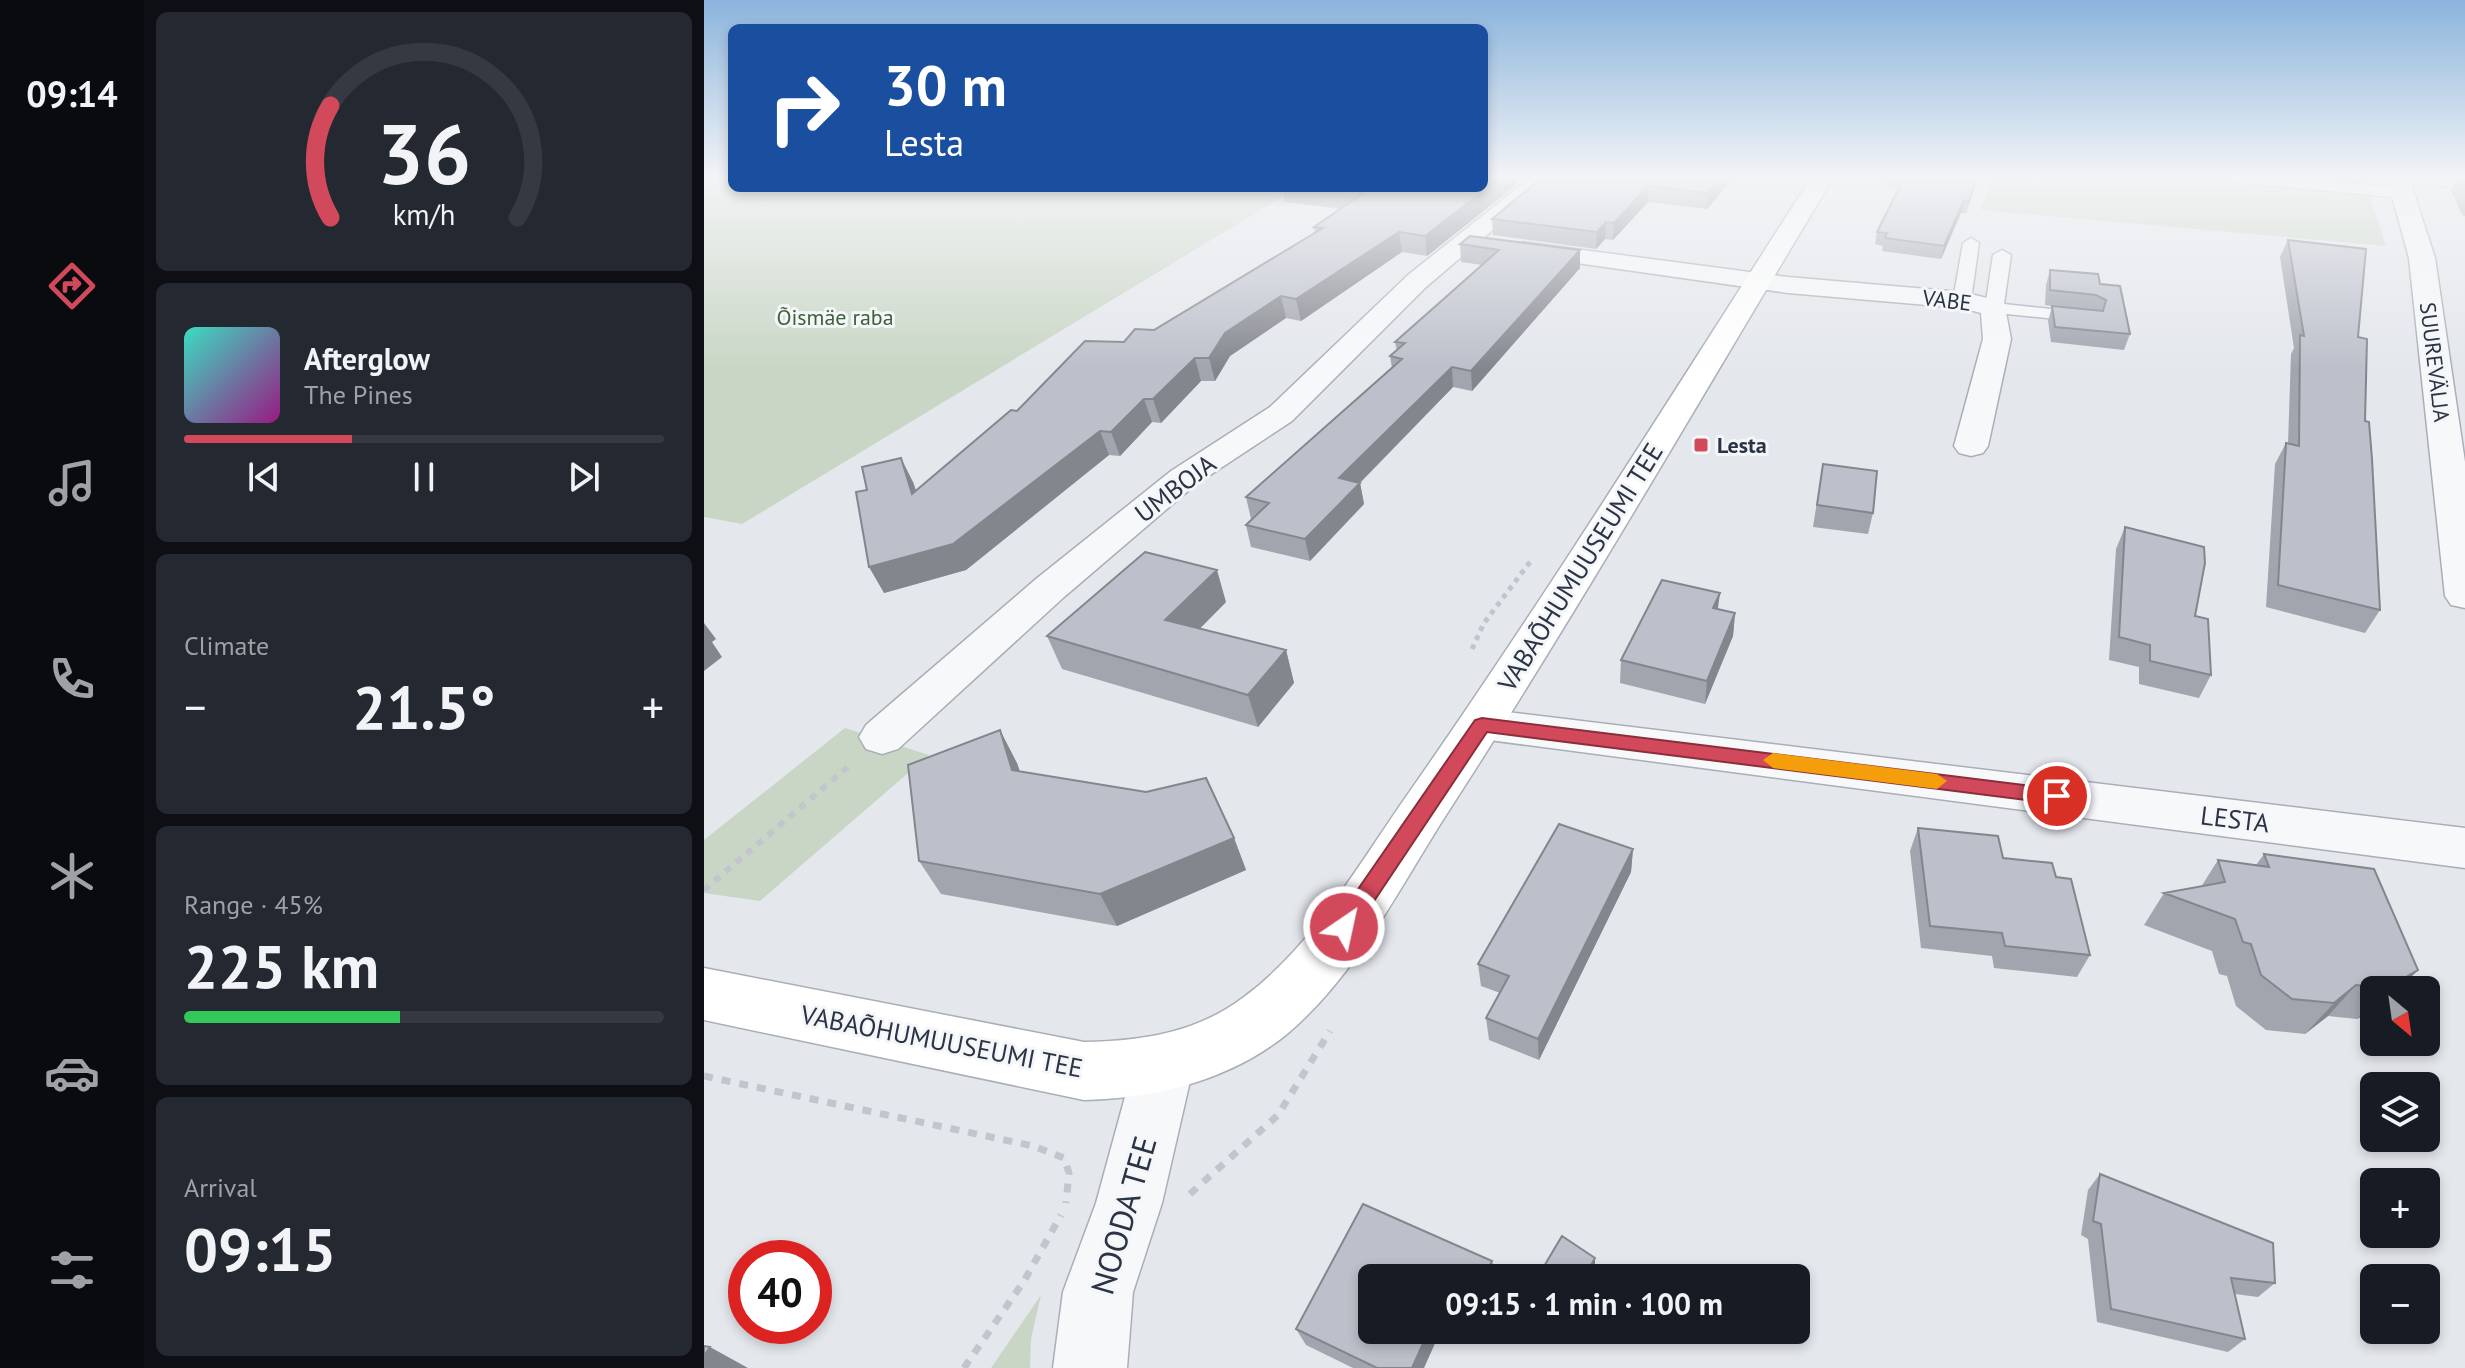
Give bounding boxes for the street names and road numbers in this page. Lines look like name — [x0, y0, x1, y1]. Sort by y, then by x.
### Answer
street label: VABE — [1920, 283, 1973, 317]
street label: SUUREVÄLJA — [2414, 301, 2456, 424]
street label: VABAÕHUMUUSEUMI TEE — [1490, 437, 1670, 698]
street label: UMBOJA — [1128, 447, 1222, 529]
street label: LESTA — [2199, 798, 2271, 840]
street label: VABAÕHUMUUSEUMI TEE — [797, 997, 1086, 1085]
street label: NOODA TEE — [1080, 1131, 1166, 1299]

